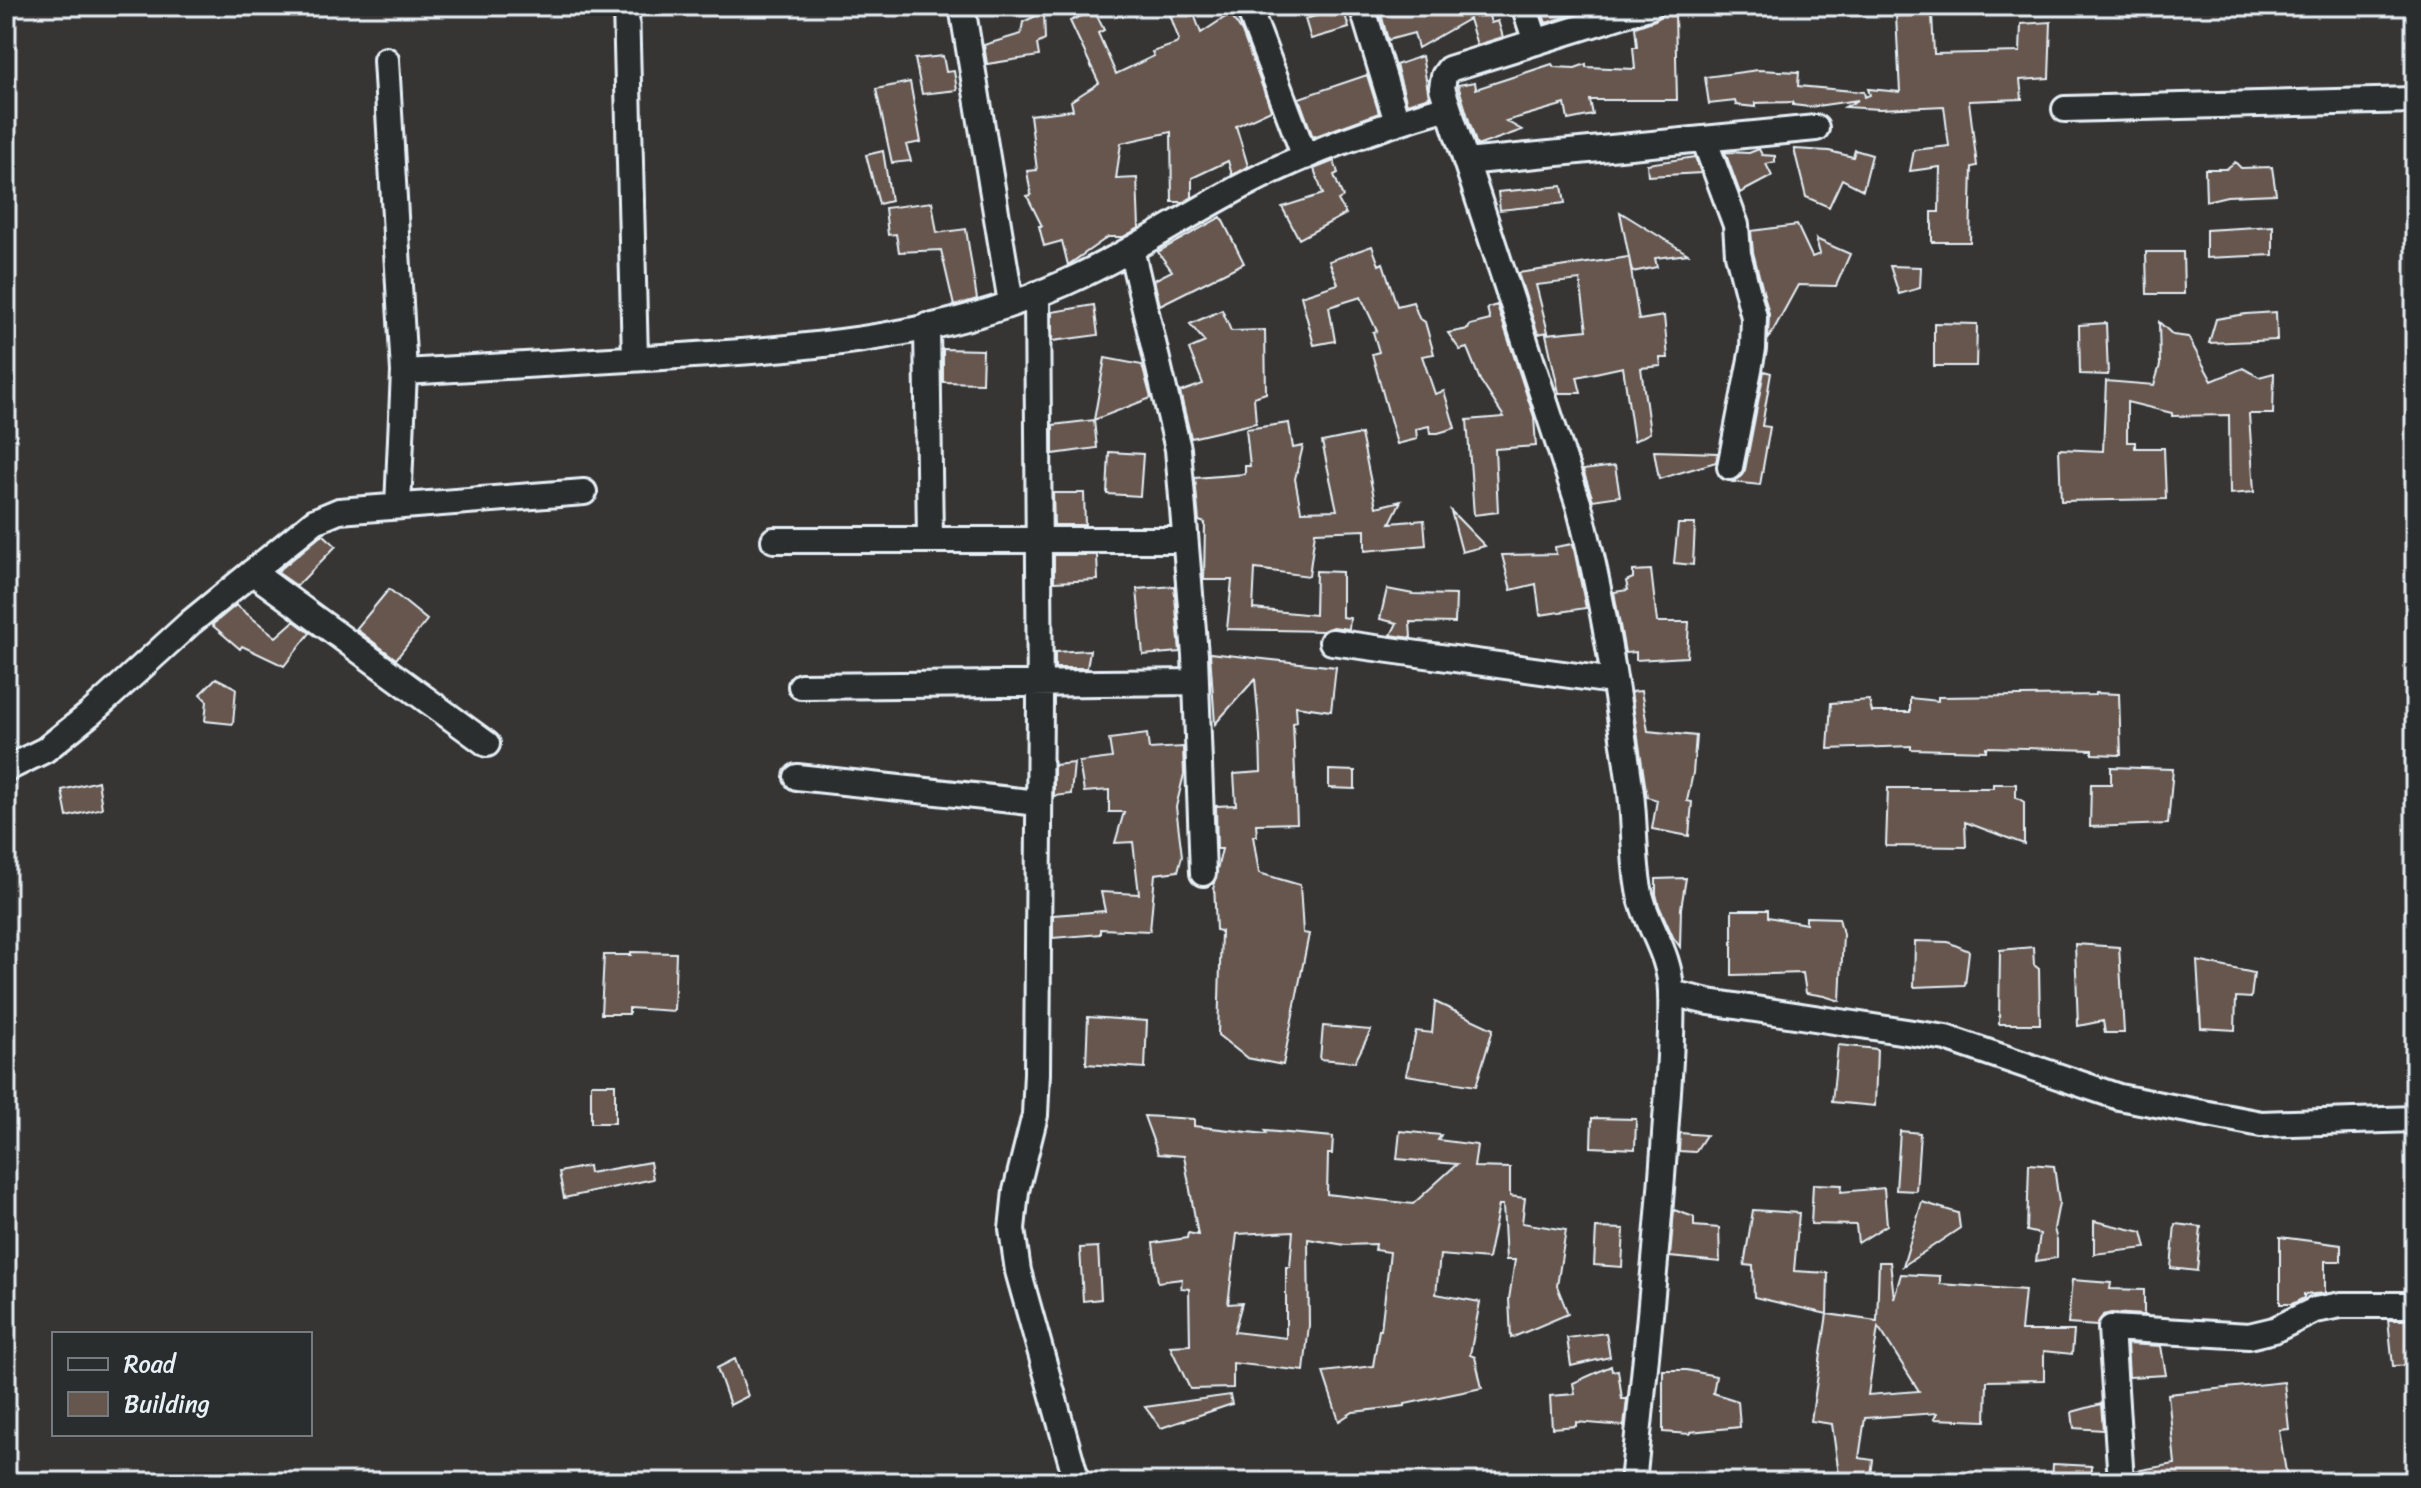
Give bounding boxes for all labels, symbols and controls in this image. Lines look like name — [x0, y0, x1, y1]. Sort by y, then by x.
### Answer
legend — [52, 1332, 312, 1436]
text: Road — [124, 1343, 178, 1385]
text: Building — [124, 1383, 210, 1425]

